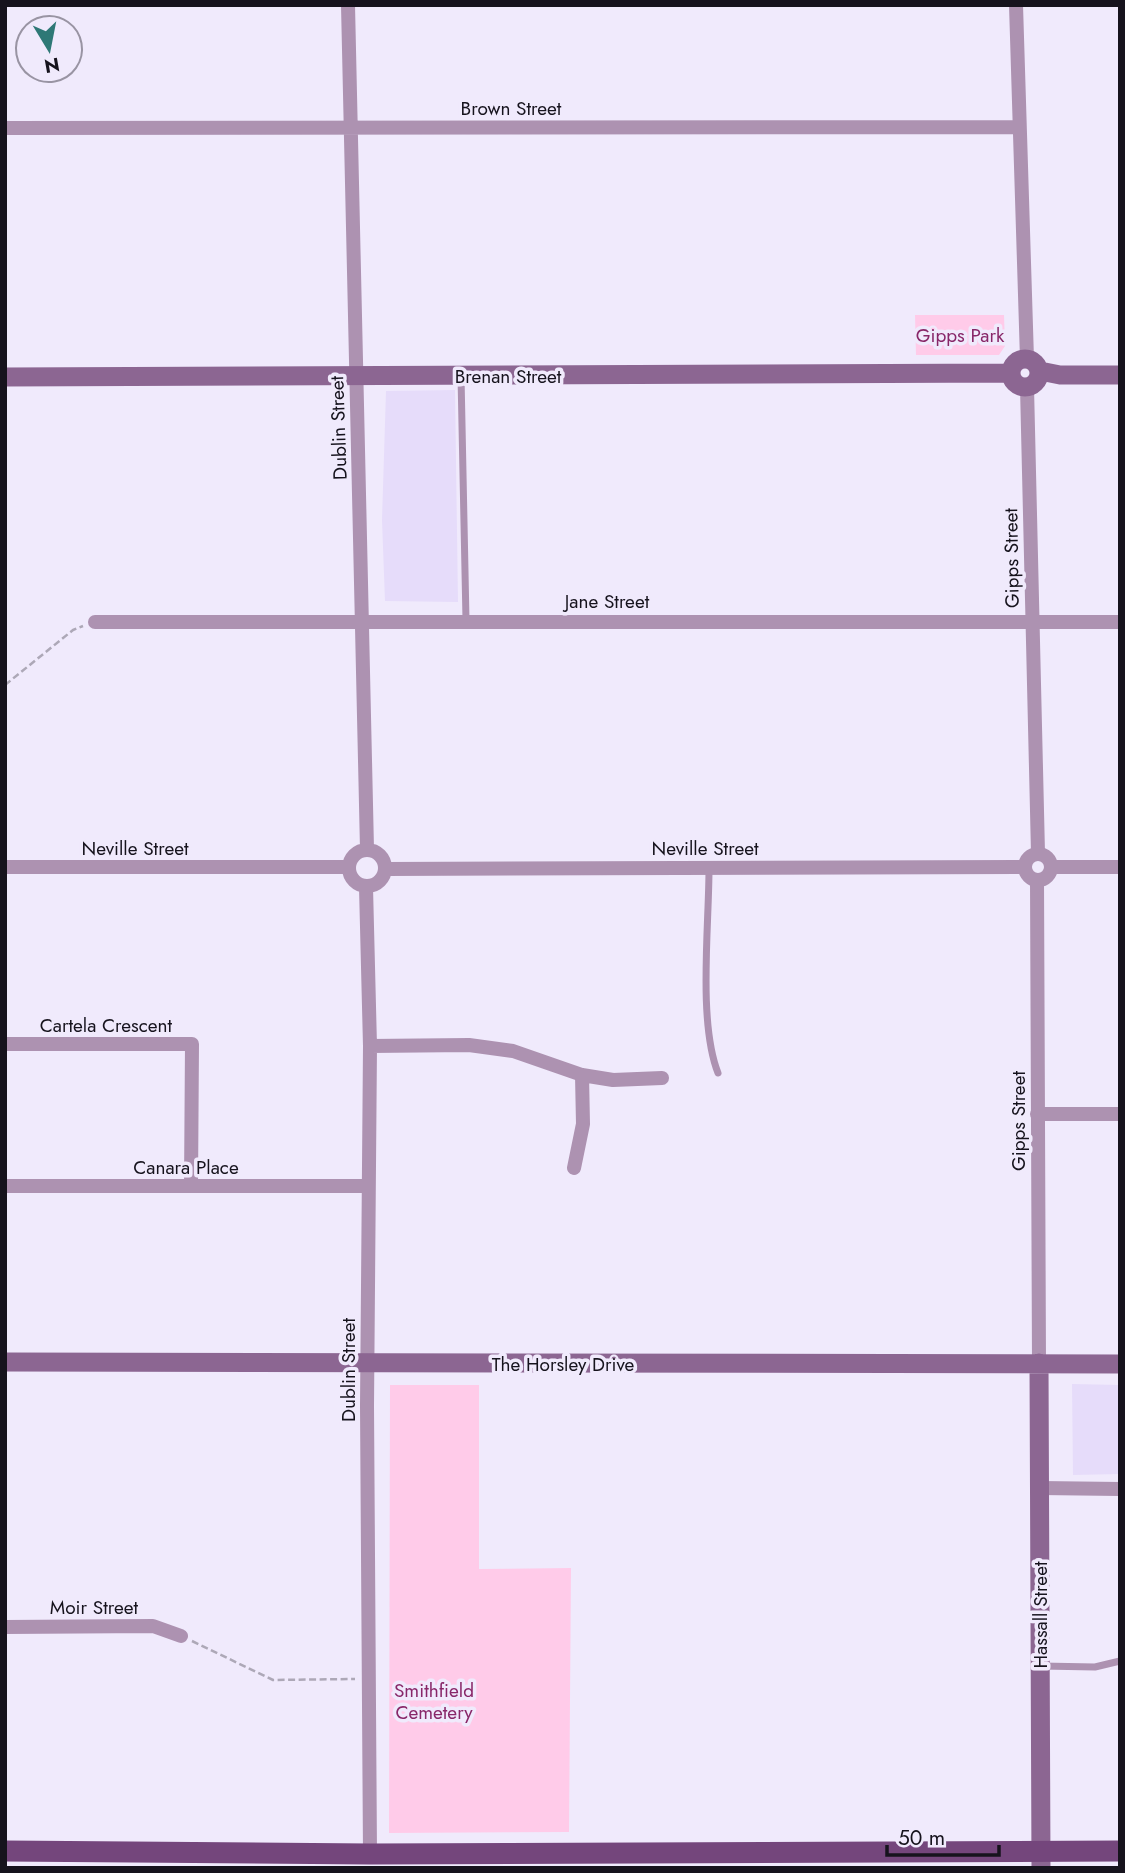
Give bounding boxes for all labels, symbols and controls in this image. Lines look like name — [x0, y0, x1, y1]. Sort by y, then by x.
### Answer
north arrow — [14, 14, 84, 84]
text: N — [42, 51, 62, 80]
street label: Brown Street — [461, 95, 562, 122]
park label: Gipps Park — [916, 322, 1005, 349]
street label: Brenan Street — [455, 363, 562, 390]
street label: Dublin Street — [323, 375, 354, 480]
street label: Gipps Street — [997, 507, 1026, 608]
street label: Jane Street — [562, 588, 650, 615]
street label: Neville Street — [81, 835, 189, 862]
street label: Neville Street — [651, 835, 759, 862]
street label: Cartela Crescent — [40, 1012, 173, 1039]
street label: Gipps Street — [1005, 1071, 1032, 1171]
street label: Canara Place — [133, 1154, 239, 1181]
street label: Dublin Street — [335, 1318, 362, 1422]
street label: The Horsley Drive — [492, 1351, 635, 1378]
street label: Hassall Street — [1027, 1561, 1054, 1668]
street label: Moir Street — [50, 1594, 139, 1621]
park label: Smithfield Cemetery — [394, 1677, 474, 1726]
scale bar — [887, 1814, 999, 1858]
text: 50 m — [898, 1823, 945, 1853]

